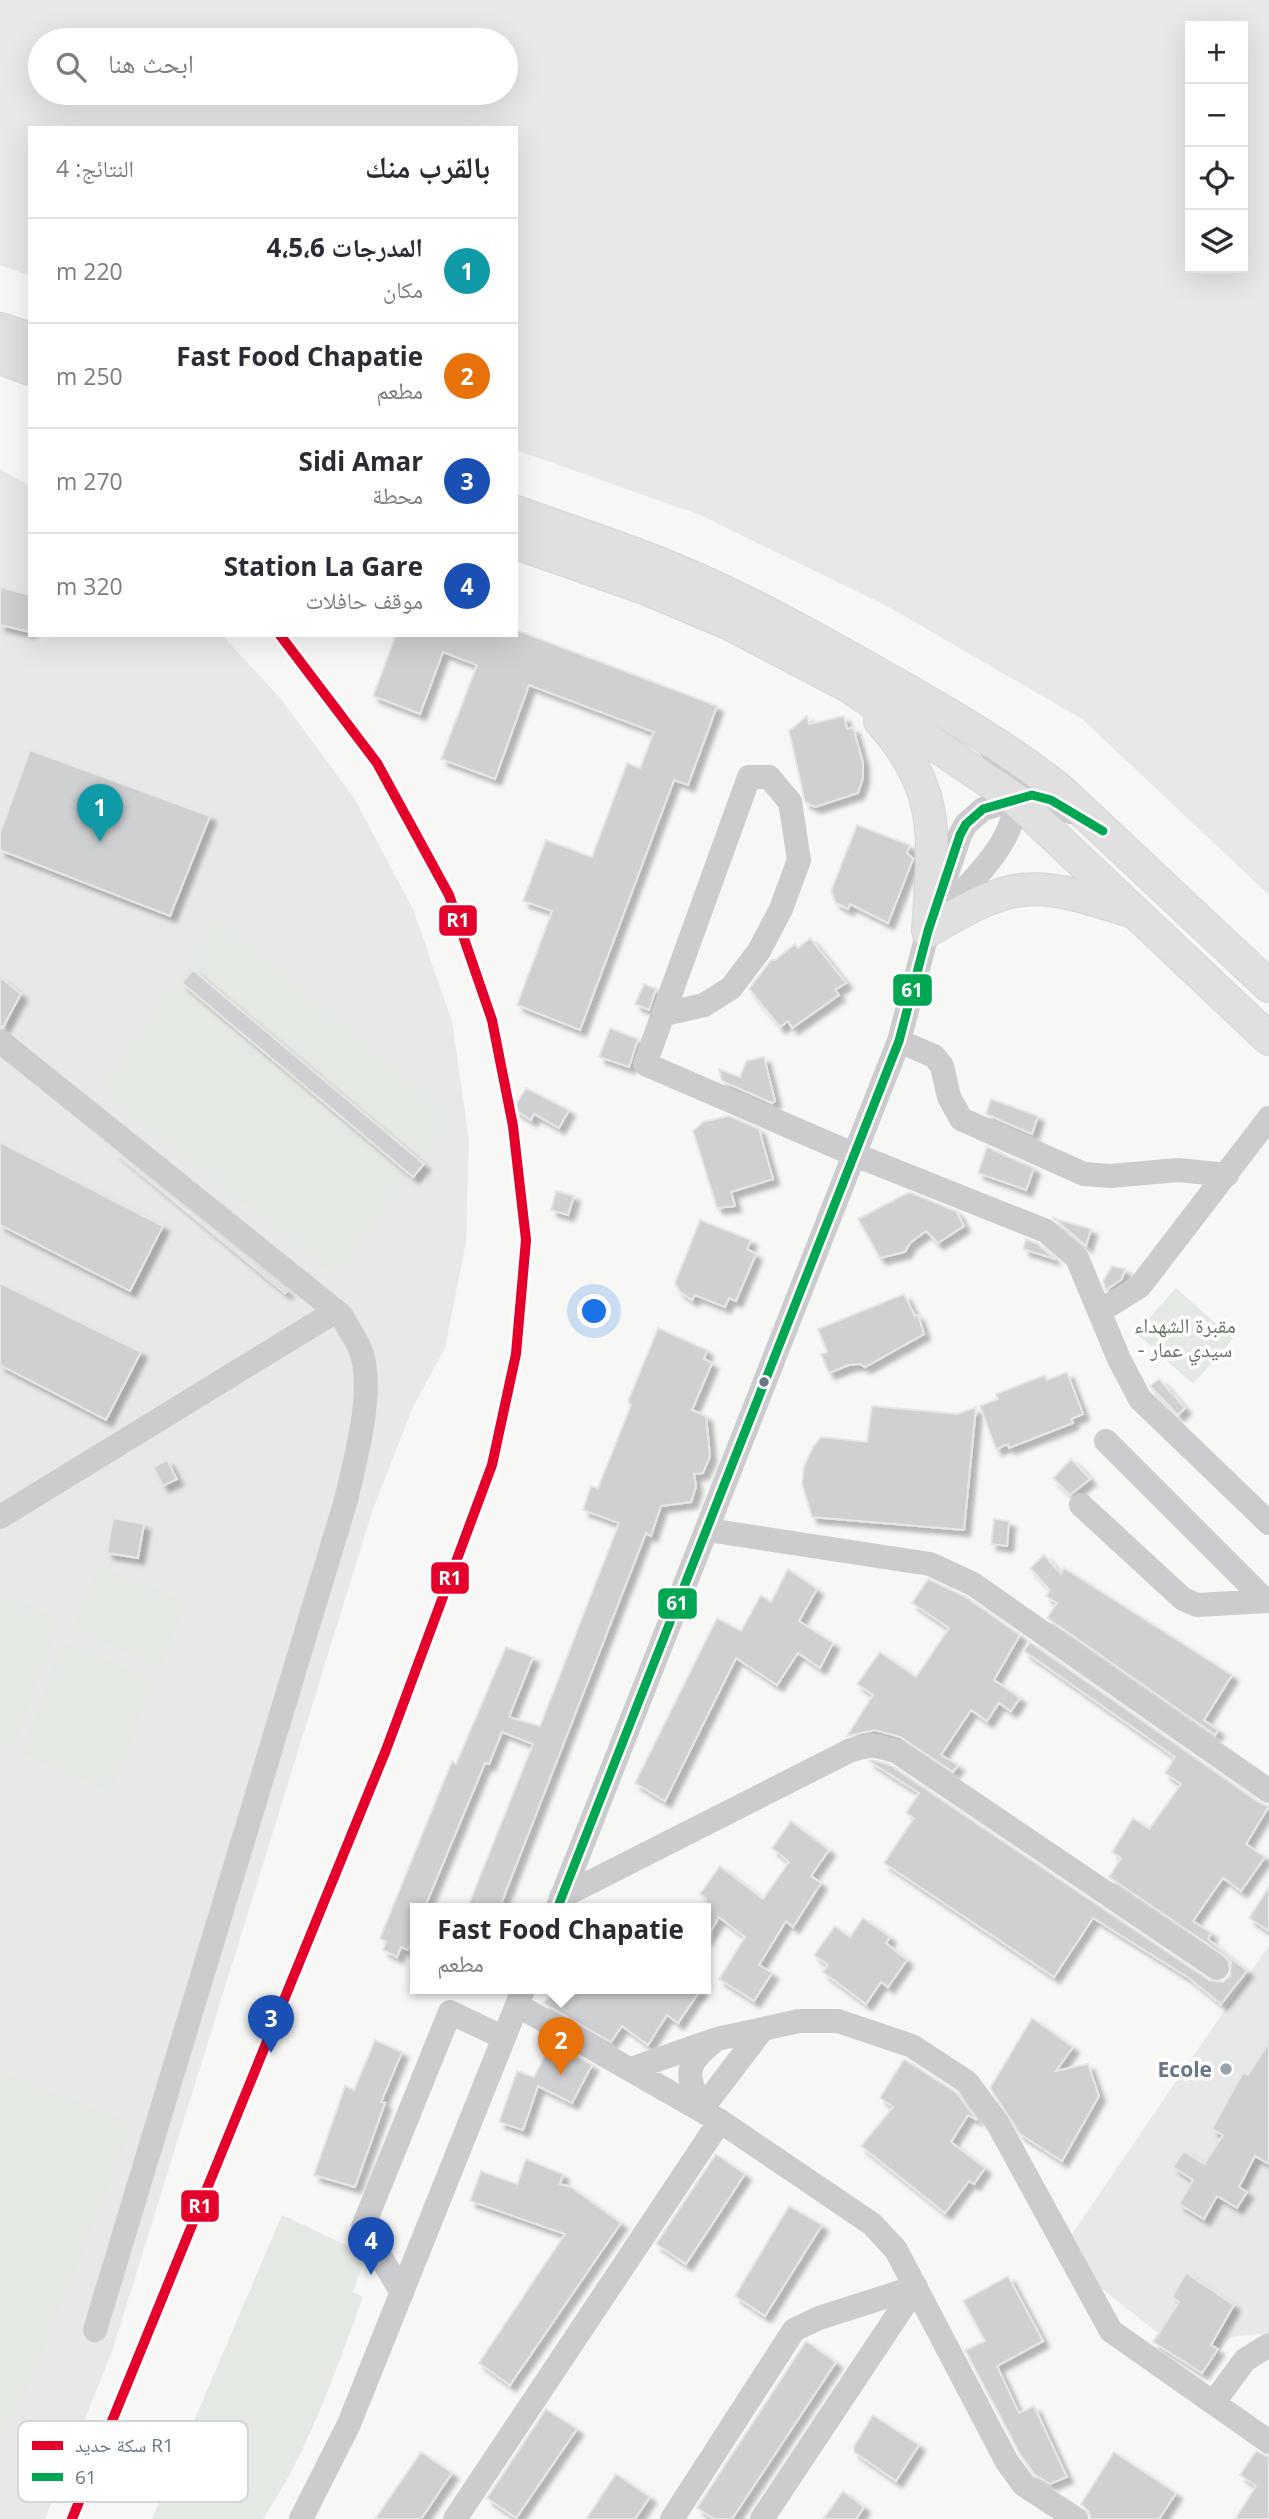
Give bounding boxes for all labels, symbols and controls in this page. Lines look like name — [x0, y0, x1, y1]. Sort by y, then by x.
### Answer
map controls — [1185, 21, 1248, 273]
button: + — [1185, 21, 1248, 84]
search box — [28, 28, 518, 105]
text: ابحث هنا — [108, 45, 194, 81]
icon: search — [52, 48, 90, 86]
button: − — [1185, 84, 1248, 147]
text: بالقرب منك — [365, 146, 490, 187]
button: locate — [1185, 147, 1248, 210]
text: النتائج: 4 — [56, 152, 134, 184]
button: layers — [1185, 210, 1248, 273]
text: المدرجات 4،5،6 — [267, 229, 423, 265]
text: 220 m — [56, 255, 123, 287]
text: 1 — [460, 255, 474, 287]
text: مكان — [383, 273, 423, 305]
text: Fast Food Chapatie — [176, 338, 423, 374]
text: 250 m — [56, 360, 123, 392]
text: 2 — [460, 360, 474, 392]
text: مطعم — [376, 374, 423, 406]
text: Sidi Amar — [299, 443, 423, 479]
text: 270 m — [56, 465, 123, 497]
text: 3 — [460, 465, 474, 497]
text: محطة — [372, 479, 423, 511]
text: Station La Gare — [224, 548, 423, 584]
text: 320 m — [56, 570, 123, 602]
text: 4 — [460, 570, 474, 602]
text: موقف حافلات — [305, 584, 423, 616]
pin: 1 — [77, 784, 123, 842]
line badge: R1 — [438, 904, 478, 937]
text: R1 — [446, 907, 470, 933]
line badge: 61 — [892, 973, 933, 1007]
text: 61 — [901, 977, 923, 1003]
your location — [577, 1294, 611, 1328]
park label: مقبرة الشهداء - سيدي عمار — [1134, 1311, 1236, 1366]
unlabelled marker — [757, 1375, 771, 1389]
line badge: R1 — [430, 1561, 470, 1595]
text: R1 — [438, 1565, 462, 1591]
line badge: 61 — [657, 1587, 698, 1620]
text: 61 — [666, 1590, 688, 1616]
popup — [410, 1903, 711, 1994]
text: Fast Food Chapatie — [437, 1911, 684, 1947]
text: مطعم — [437, 1947, 484, 1979]
pin: 3 — [248, 1995, 294, 2053]
pin: 2 — [538, 2017, 584, 2075]
place label: Ecole — [1158, 2055, 1212, 2083]
marker: Ecole — [1218, 2061, 1234, 2077]
line badge: R1 — [180, 2189, 220, 2223]
text: R1 — [188, 2193, 212, 2219]
pin: 4 — [348, 2217, 394, 2275]
legend — [18, 2421, 248, 2502]
text: سكة حديد R1 — [75, 2432, 174, 2458]
text: 61 — [75, 2464, 97, 2490]

